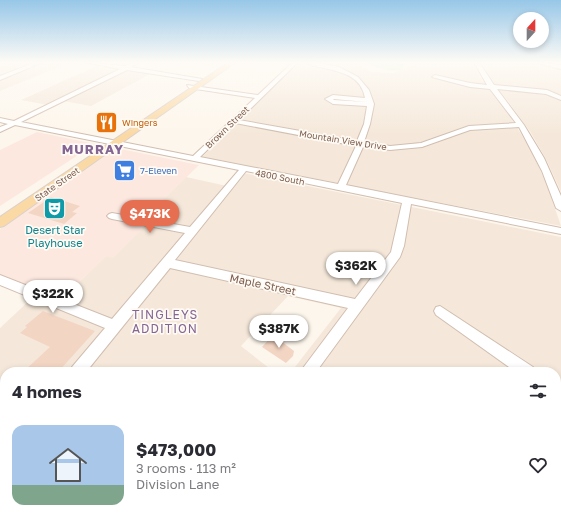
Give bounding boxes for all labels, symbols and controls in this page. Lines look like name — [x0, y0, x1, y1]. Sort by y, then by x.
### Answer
north arrow — [513, 12, 549, 48]
map controls — [513, 12, 549, 48]
street label: Brown Street — [203, 103, 251, 151]
restaurant icon: Wingers — [93, 109, 119, 135]
place label: Wingers — [122, 117, 158, 128]
street label: Mountain View Drive — [299, 128, 387, 152]
district label: MURRAY — [62, 141, 124, 157]
supermarket icon: 7-Eleven — [111, 157, 137, 183]
street label: State Street — [33, 164, 82, 203]
place label: 7-Eleven — [140, 165, 177, 176]
street label: 4800 South — [254, 167, 306, 187]
theatre icon: Desert Star Playhouse — [42, 196, 68, 222]
pin: $473K — [122, 200, 178, 234]
text: $473K — [129, 205, 171, 221]
place label: Desert Star Playhouse — [25, 223, 86, 249]
pin: $362K — [328, 252, 384, 286]
text: $362K — [335, 257, 377, 273]
street label: Maple Street — [229, 271, 297, 297]
pin: $322K — [25, 280, 81, 314]
text: $322K — [32, 285, 74, 301]
district label: TINGLEYS ADDITION — [132, 307, 198, 336]
pin: $387K — [251, 315, 307, 349]
text: $387K — [258, 320, 300, 336]
icon: filters — [527, 380, 549, 402]
text: 4 homes — [12, 381, 82, 402]
text: $473,000 — [136, 439, 216, 460]
icon: home — [44, 441, 92, 489]
icon: heart — [527, 454, 549, 476]
text: 3 rooms · 113 m² — [136, 460, 236, 476]
text: Division Lane — [136, 476, 219, 492]

